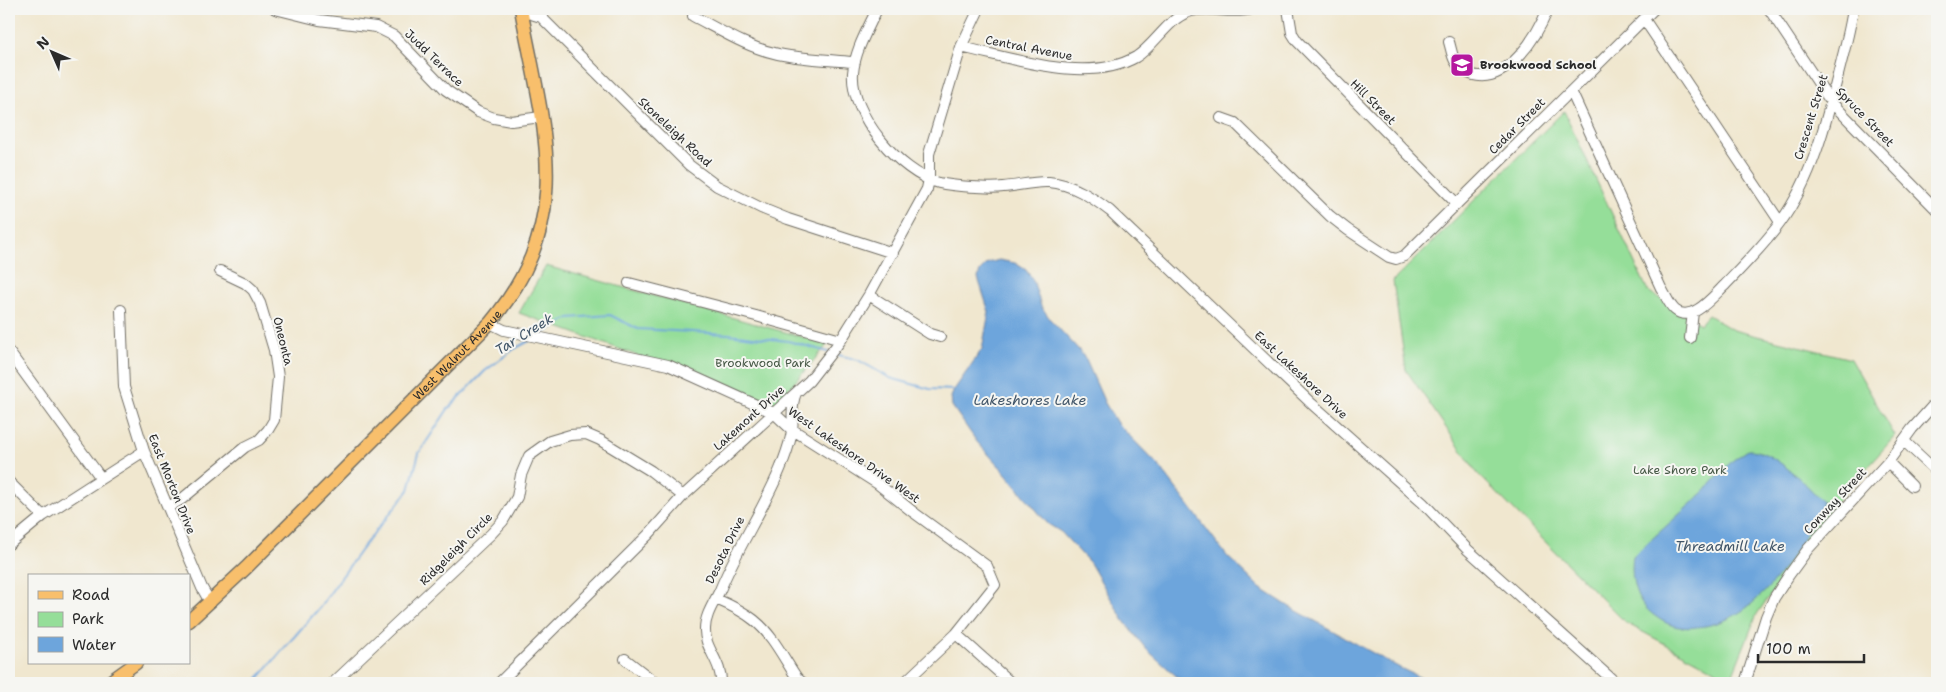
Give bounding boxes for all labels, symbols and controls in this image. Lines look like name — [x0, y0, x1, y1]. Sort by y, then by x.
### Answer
street label: Judd Terrace — [401, 26, 467, 90]
north arrow — [28, 28, 78, 78]
street label: Central Avenue — [984, 32, 1074, 64]
text: N — [33, 33, 53, 53]
school or university icon: Brookwood School — [1449, 52, 1475, 78]
place label: Brookwood School — [1480, 57, 1597, 73]
street label: Crescent Street — [1790, 72, 1832, 162]
street label: Hill Street — [1347, 76, 1399, 128]
street label: Spruce Street — [1832, 84, 1898, 150]
street label: Stoneleigh Road — [635, 94, 716, 171]
street label: Cedar Street — [1485, 94, 1549, 158]
street label: West Walnut Avenue — [410, 306, 506, 404]
water label: Tar Creek — [492, 309, 556, 359]
street label: Oneonta — [269, 315, 297, 367]
street label: East Lakeshore Drive — [1251, 327, 1351, 423]
park label: Brookwood Park — [715, 355, 811, 371]
street label: Lakemont Drive — [710, 382, 788, 454]
water label: Lakeshores Lake — [973, 391, 1087, 409]
street label: West Lakeshore Drive West — [785, 403, 923, 507]
street label: East Morton Drive — [145, 432, 199, 537]
park label: Lake Shore Park — [1633, 462, 1727, 478]
street label: Conway Street — [1800, 464, 1870, 538]
street label: Ridgeleigh Circle — [416, 509, 496, 589]
street label: Desota Drive — [702, 513, 748, 586]
water label: Threadmill Lake — [1675, 537, 1785, 555]
legend — [28, 574, 190, 664]
text: Road — [72, 585, 110, 605]
text: Park — [72, 609, 104, 629]
scale bar — [1758, 632, 1865, 664]
text: Water — [72, 635, 116, 655]
text: 100 m — [1766, 639, 1811, 659]

